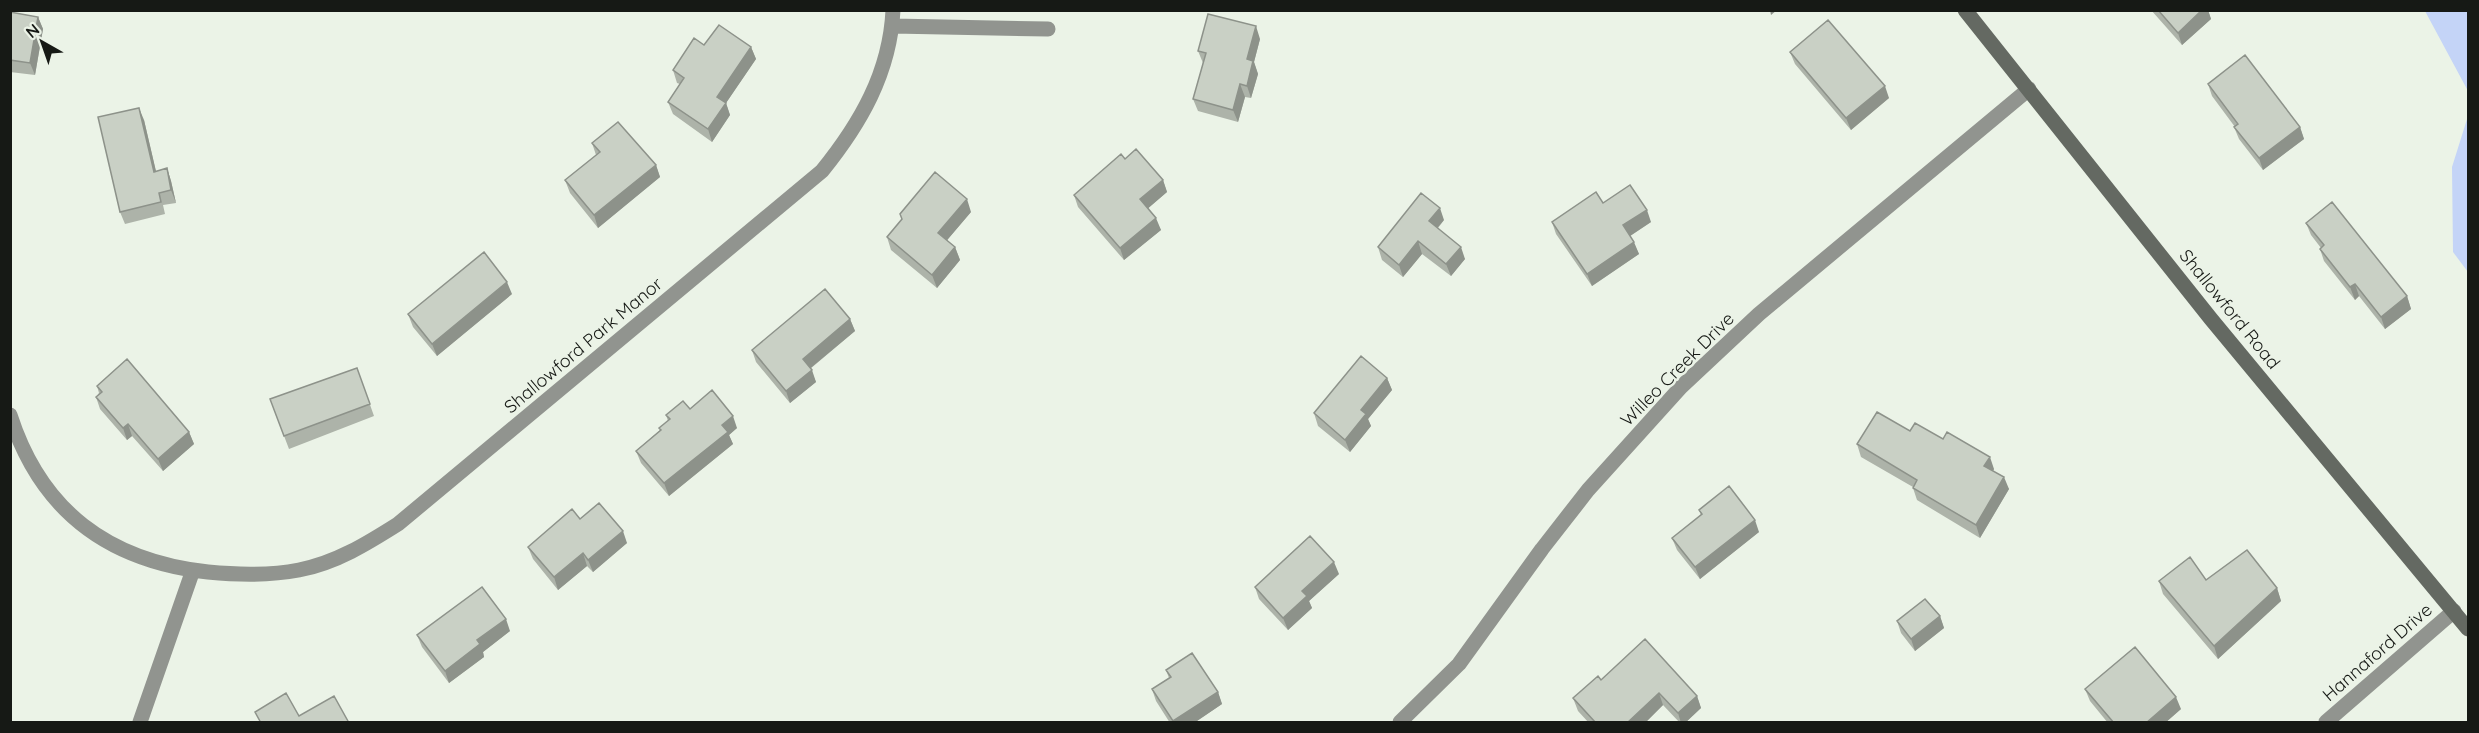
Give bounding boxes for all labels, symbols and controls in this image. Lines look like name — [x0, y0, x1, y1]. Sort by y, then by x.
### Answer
north arrow — [12, 12, 72, 72]
text: N — [21, 19, 43, 42]
street label: Shallowford Road — [2175, 244, 2285, 374]
street label: Shallowford Park Manor — [499, 272, 667, 418]
street label: Willeo Creek Drive — [1615, 307, 1739, 431]
street label: Hannaford Drive — [2317, 598, 2437, 706]

